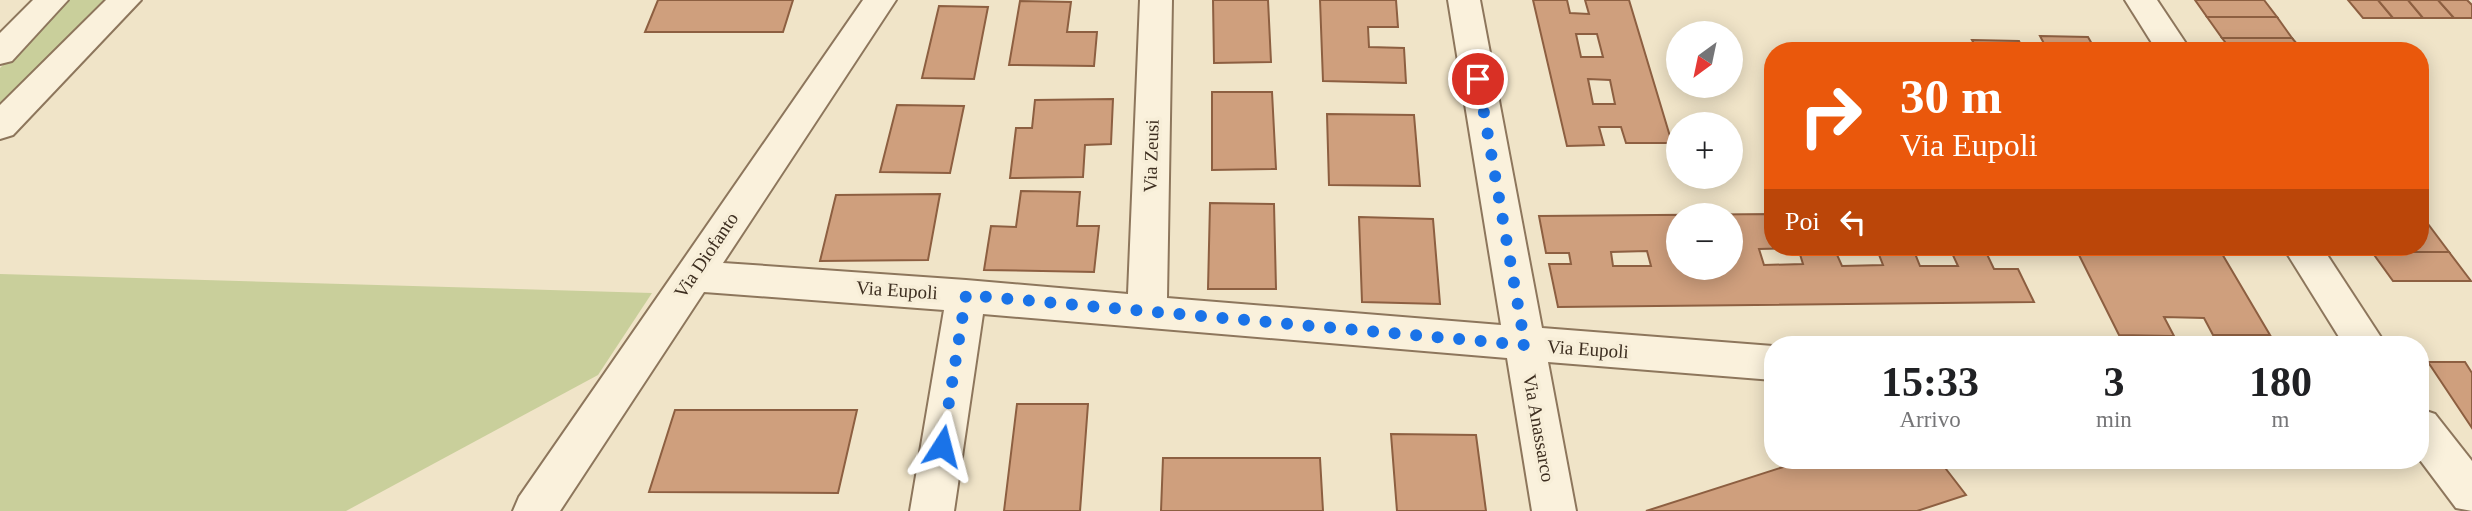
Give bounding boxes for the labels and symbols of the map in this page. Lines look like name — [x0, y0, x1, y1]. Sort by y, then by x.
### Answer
north arrow — [1666, 21, 1743, 98]
pin — [1448, 49, 1508, 109]
street label: Via Zeusi — [1139, 119, 1163, 193]
street label: Via Diofanto — [670, 208, 742, 302]
street label: Via Eupoli — [856, 277, 938, 303]
street label: Via Eupoli — [1547, 336, 1629, 362]
street label: Via Anassarco — [1519, 372, 1559, 484]
position arrow — [905, 409, 979, 483]

